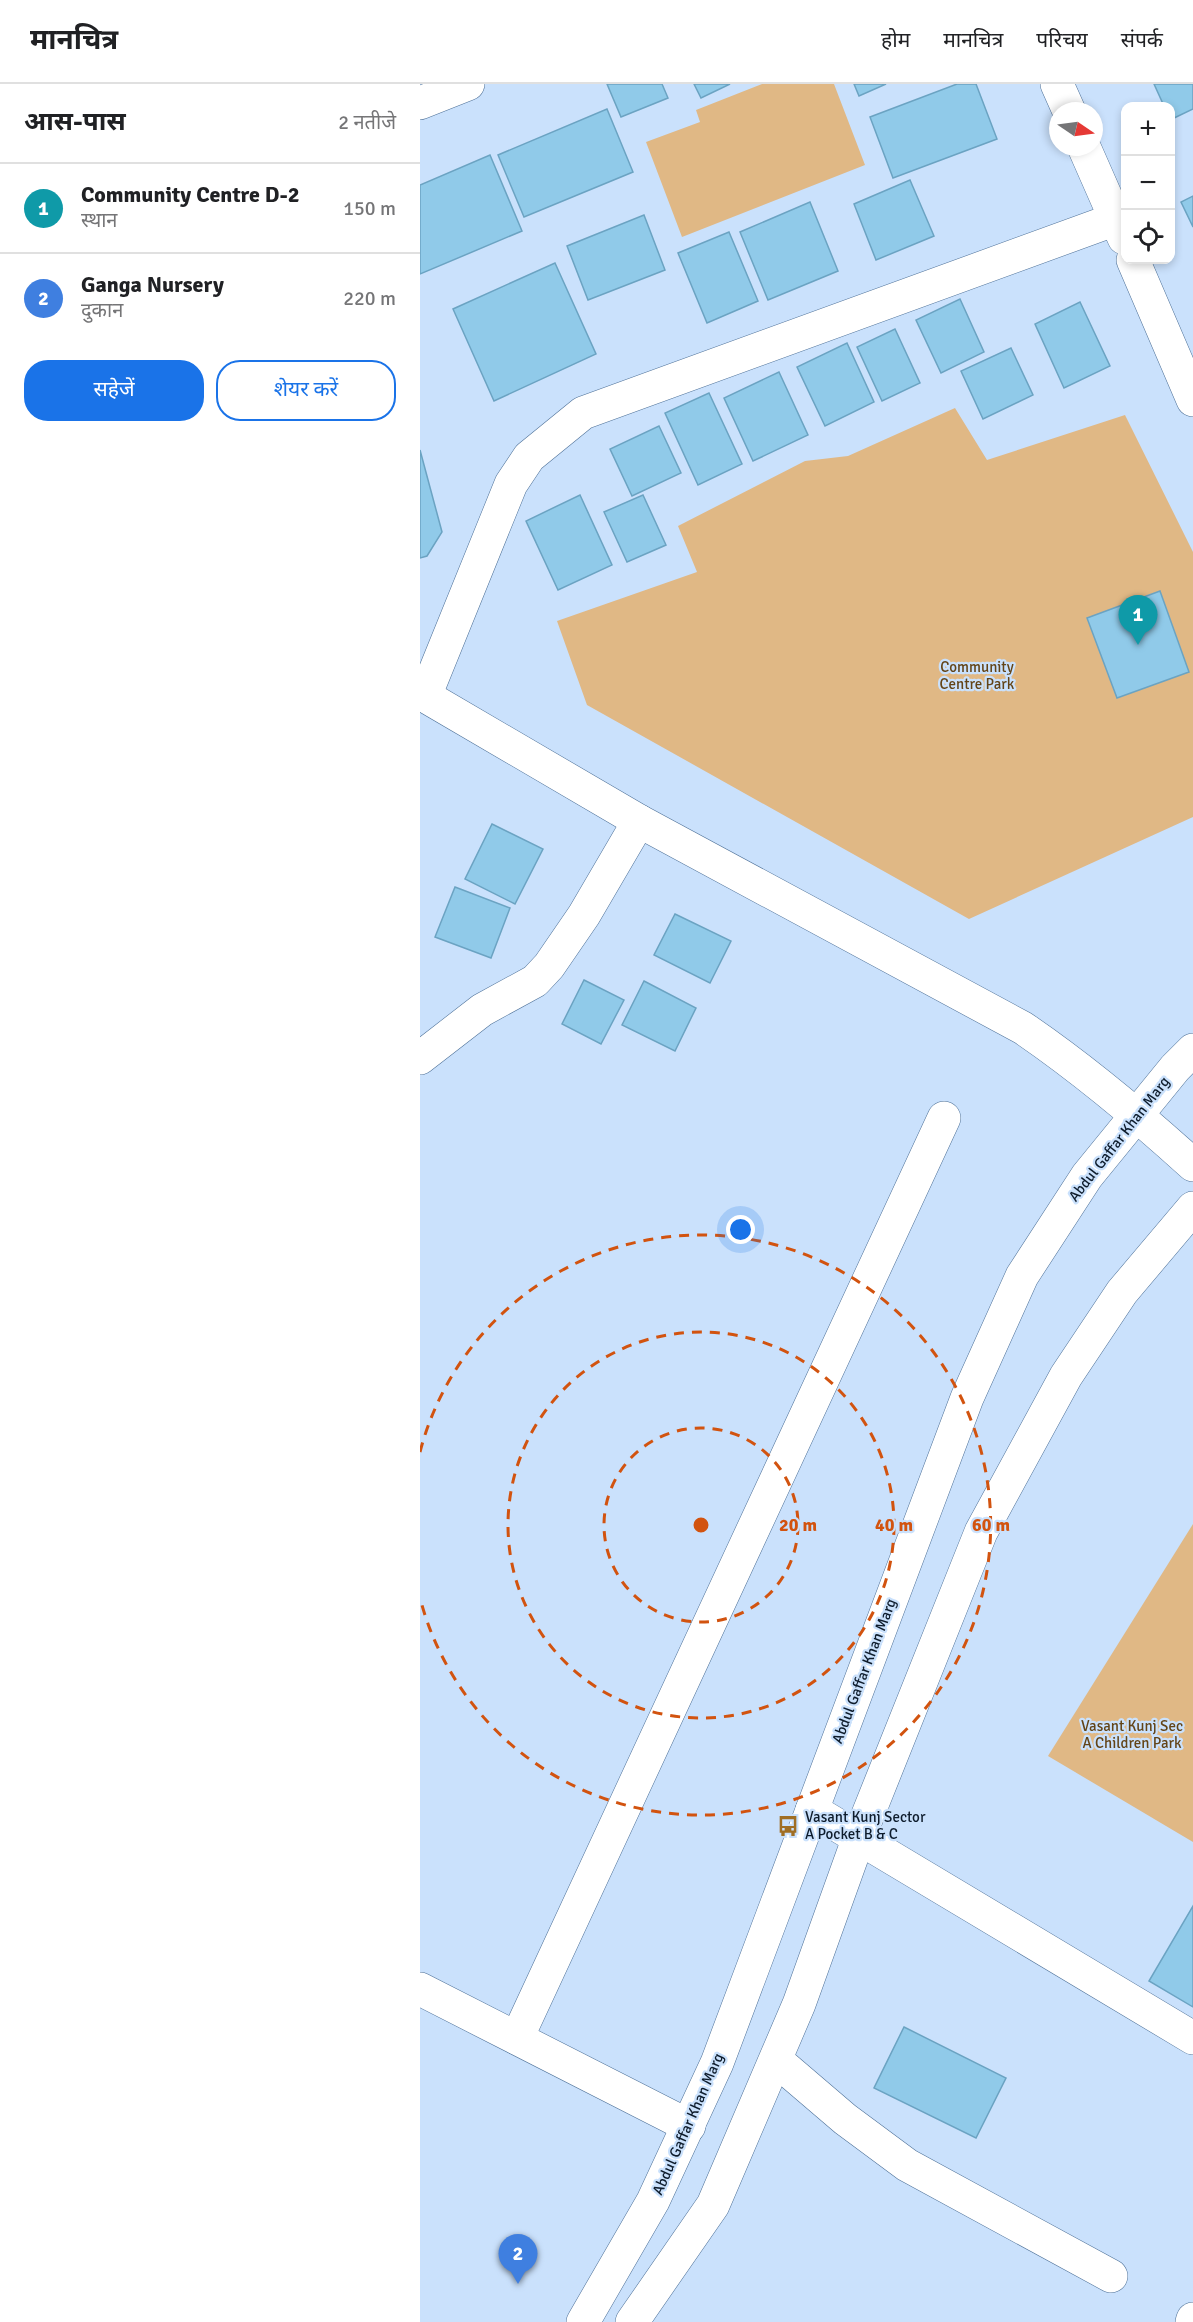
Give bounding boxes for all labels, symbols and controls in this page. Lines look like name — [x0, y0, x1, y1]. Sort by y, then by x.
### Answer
text: मानचित्र — [30, 23, 118, 57]
text: होम — [881, 27, 910, 53]
text: मानचित्र — [943, 27, 1003, 53]
text: परिचय — [1036, 27, 1088, 53]
text: संपर्क — [1121, 27, 1163, 53]
north arrow — [1049, 102, 1103, 156]
map controls — [1121, 102, 1175, 264]
button: + — [1121, 102, 1175, 156]
text: आस-पास — [24, 106, 126, 138]
text: 2 नतीजे — [338, 110, 396, 135]
button: − — [1121, 156, 1175, 210]
text: Community Centre D-2 — [81, 181, 300, 208]
text: 1 — [38, 196, 49, 221]
text: 150 m — [343, 196, 396, 221]
text: स्थान — [81, 208, 117, 233]
button: locate — [1121, 210, 1175, 264]
text: Ganga Nursery — [81, 271, 224, 298]
text: 2 — [38, 286, 49, 311]
text: 220 m — [343, 286, 396, 311]
text: दुकान — [81, 298, 123, 323]
button: सहेजें — [24, 360, 204, 421]
button: शेयर करें — [216, 360, 396, 421]
pin: 1 — [1118, 596, 1158, 645]
park label: Community Centre Park — [940, 658, 1015, 693]
street label: Abdul Gaffar Khan Marg — [1065, 1073, 1173, 1205]
your location — [726, 1215, 755, 1244]
text: 20 m — [779, 1514, 817, 1536]
text: 40 m — [875, 1514, 913, 1536]
text: 60 m — [972, 1514, 1010, 1536]
centre of rings — [691, 1515, 711, 1535]
street label: Abdul Gaffar Khan Marg — [828, 1596, 900, 1746]
park label: Vasant Kunj Sec A Children Park — [1081, 1717, 1183, 1752]
place label: Vasant Kunj Sector A Pocket B & C — [805, 1808, 926, 1843]
bus stop icon: Vasant Kunj Sector A Pocket B & C — [776, 1814, 800, 1838]
street label: Abdul Gaffar Khan Marg — [649, 2050, 727, 2198]
pin: 2 — [498, 2234, 538, 2284]

